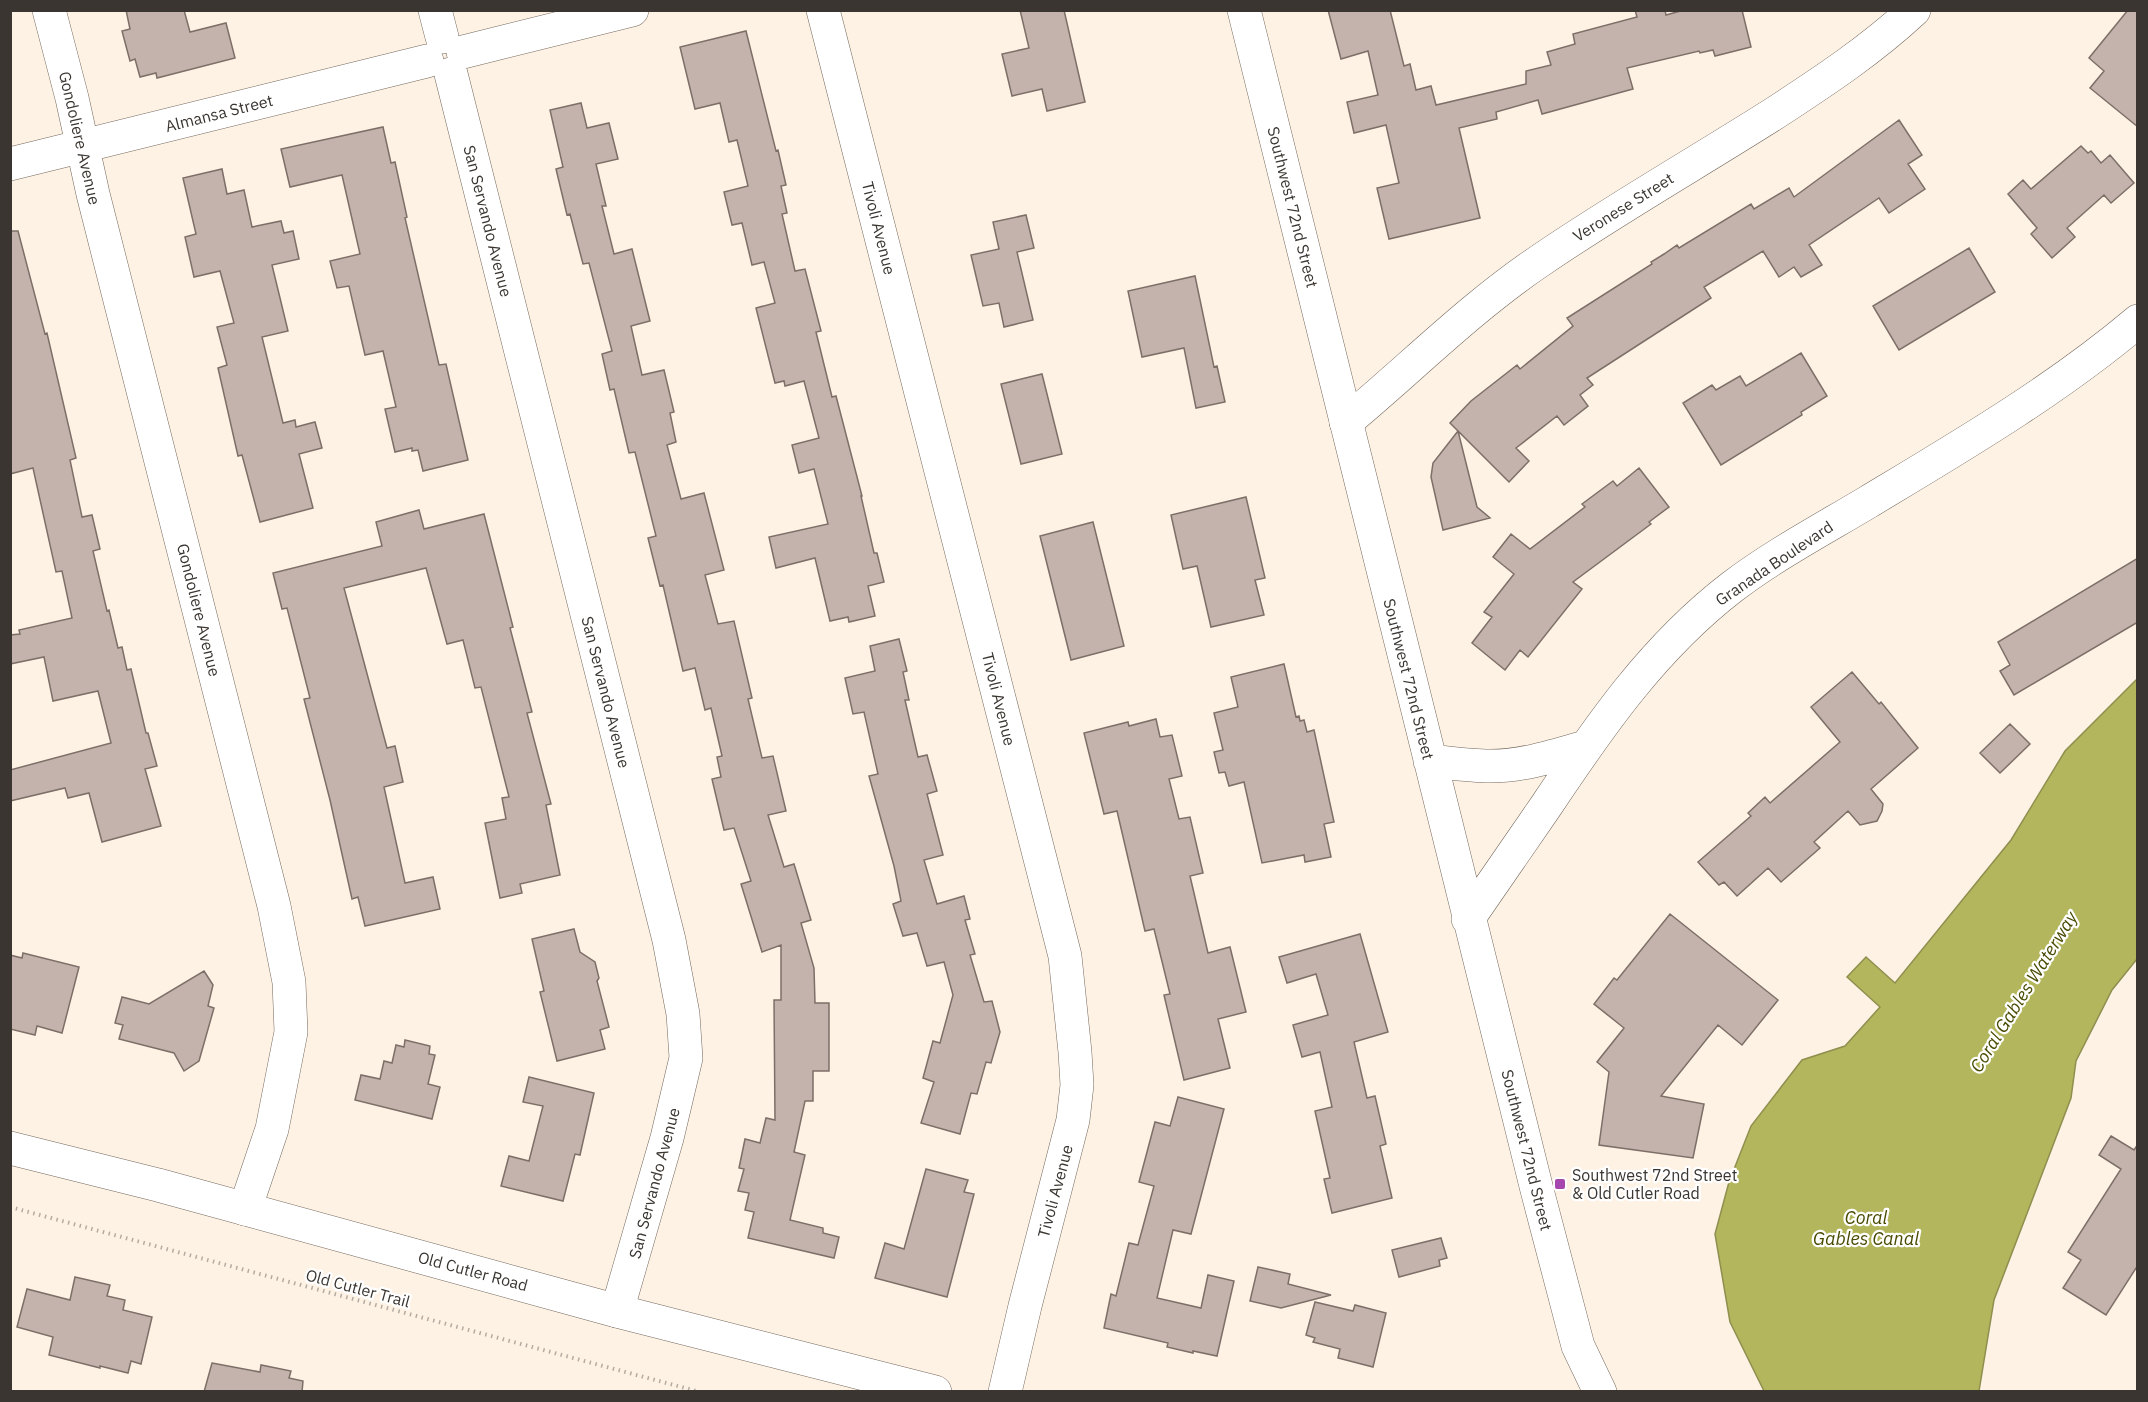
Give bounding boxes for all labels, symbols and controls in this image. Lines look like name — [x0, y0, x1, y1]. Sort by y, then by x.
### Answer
street label: Gondoliere Avenue — [55, 69, 105, 207]
street label: Almansa Street — [163, 90, 275, 136]
street label: Southwest 72nd Street — [1263, 124, 1323, 290]
street label: San Servando Avenue — [459, 143, 517, 299]
street label: Veronese Street — [1569, 168, 1677, 246]
street label: Tivoli Avenue — [858, 179, 900, 277]
street label: Granada Boulevard — [1711, 516, 1837, 610]
street label: Gondoliere Avenue — [173, 541, 225, 679]
street label: Southwest 72nd Street — [1379, 596, 1439, 762]
street label: San Servando Avenue — [577, 614, 635, 770]
street label: Tivoli Avenue — [978, 650, 1020, 748]
water label: Coral Gables Waterway — [1965, 906, 2083, 1076]
street label: Southwest 72nd Street — [1497, 1067, 1557, 1233]
street label: San Servando Avenue — [624, 1105, 684, 1261]
street label: Tivoli Avenue — [1033, 1142, 1077, 1240]
place label: Southwest 72nd Street & Old Cutler Road — [1572, 1165, 1737, 1203]
marker: Southwest 72nd Street & Old Cutler Road — [1553, 1177, 1567, 1191]
water label: Coral Gables Canal — [1813, 1206, 1919, 1250]
street label: Old Cutler Road — [416, 1247, 530, 1295]
street label: Old Cutler Trail — [304, 1264, 412, 1312]

